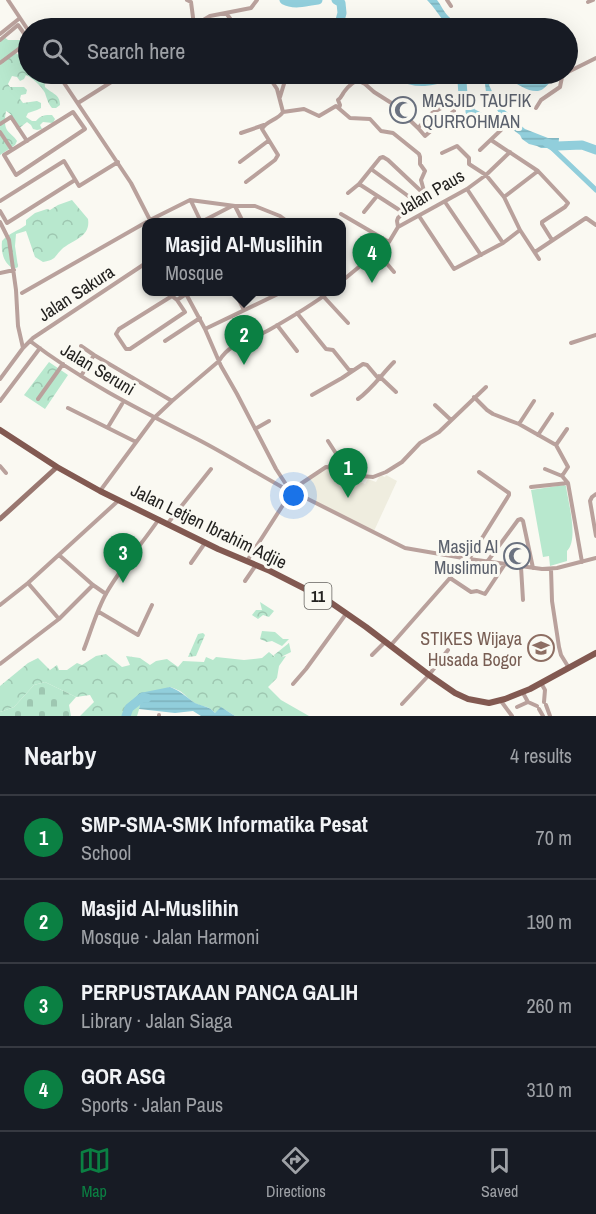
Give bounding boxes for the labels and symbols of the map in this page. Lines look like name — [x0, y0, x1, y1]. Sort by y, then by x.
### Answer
place label: MASJID TAUFIK QURROHMAN — [422, 88, 532, 134]
mosque icon: MASJID TAUFIK QURROHMAN — [388, 95, 418, 125]
street label: Jalan Paus — [393, 163, 469, 221]
pin: 4 — [352, 234, 392, 283]
street label: Jalan Sakura — [33, 259, 119, 327]
pin: 2 — [224, 316, 264, 365]
street label: Jalan Seruni — [56, 337, 140, 401]
pin: 1 — [328, 448, 368, 498]
street label: Jalan Letjen Ibrahim Adjie — [127, 477, 291, 575]
your location — [279, 481, 308, 510]
pin: 3 — [104, 534, 142, 583]
place label: Masjid Al Muslimun — [434, 534, 498, 580]
mosque icon: Masjid Al Muslimun — [502, 541, 532, 571]
road number: 11 — [304, 583, 332, 609]
place label: STIKES Wijaya Husada Bogor — [420, 626, 522, 672]
school or university icon: STIKES Wijaya Husada Bogor — [526, 633, 556, 663]

